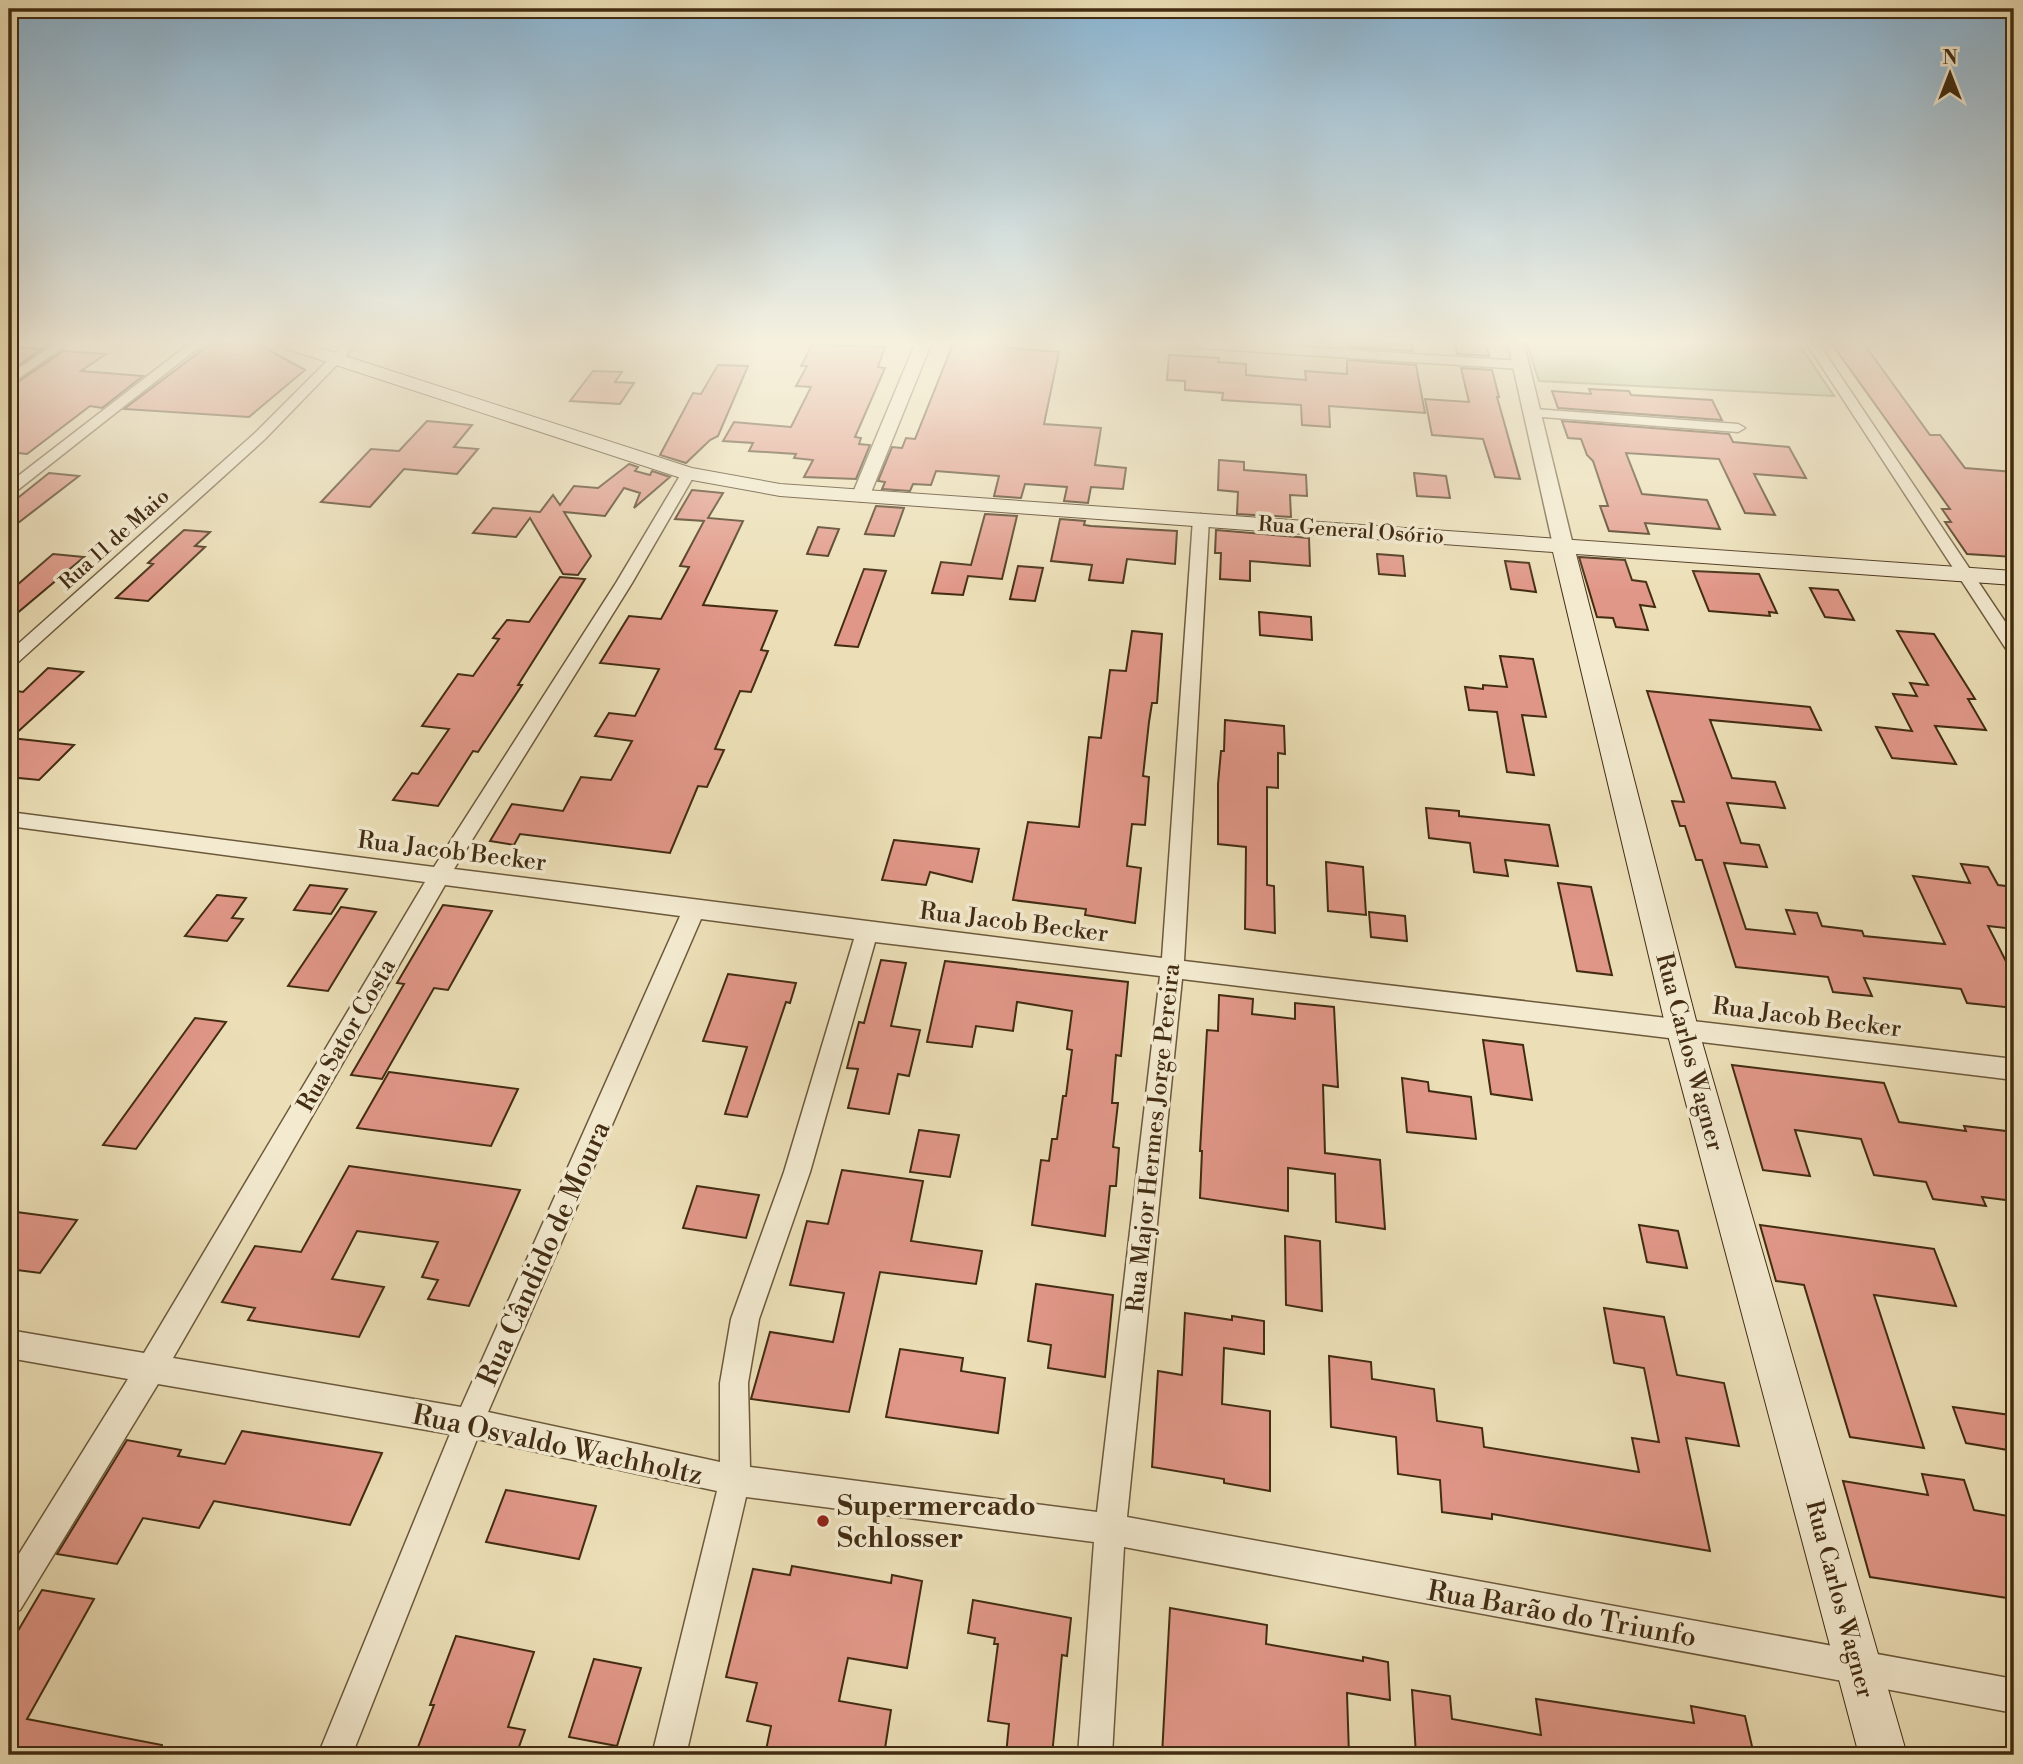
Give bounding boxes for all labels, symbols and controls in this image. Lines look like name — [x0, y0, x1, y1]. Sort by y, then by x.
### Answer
north arrow — [1914, 38, 1984, 108]
text: N — [1942, 46, 1958, 70]
street label: Rua 11 de Maio — [54, 483, 175, 596]
street label: Rua General Osório — [1257, 512, 1445, 550]
street label: Rua Jacob Becker — [356, 826, 548, 878]
street label: Rua Jacob Becker — [918, 897, 1110, 949]
street label: Rua Carlos Wagner — [1648, 950, 1730, 1154]
street label: Rua Sator Costa — [291, 953, 403, 1117]
street label: Rua Major Hermes Jorge Pereira — [1121, 961, 1187, 1314]
street label: Rua Jacob Becker — [1711, 992, 1903, 1044]
street label: Rua Cândido de Moura — [470, 1115, 619, 1392]
street label: Rua Osvaldo Wachholtz — [409, 1398, 706, 1493]
place label: Supermercado Schlosser — [837, 1489, 1036, 1556]
street label: Rua Carlos Wagner — [1798, 1497, 1880, 1701]
marker: Supermercado Schlosser — [815, 1513, 831, 1529]
street label: Rua Barão do Triunfo — [1425, 1574, 1699, 1655]

